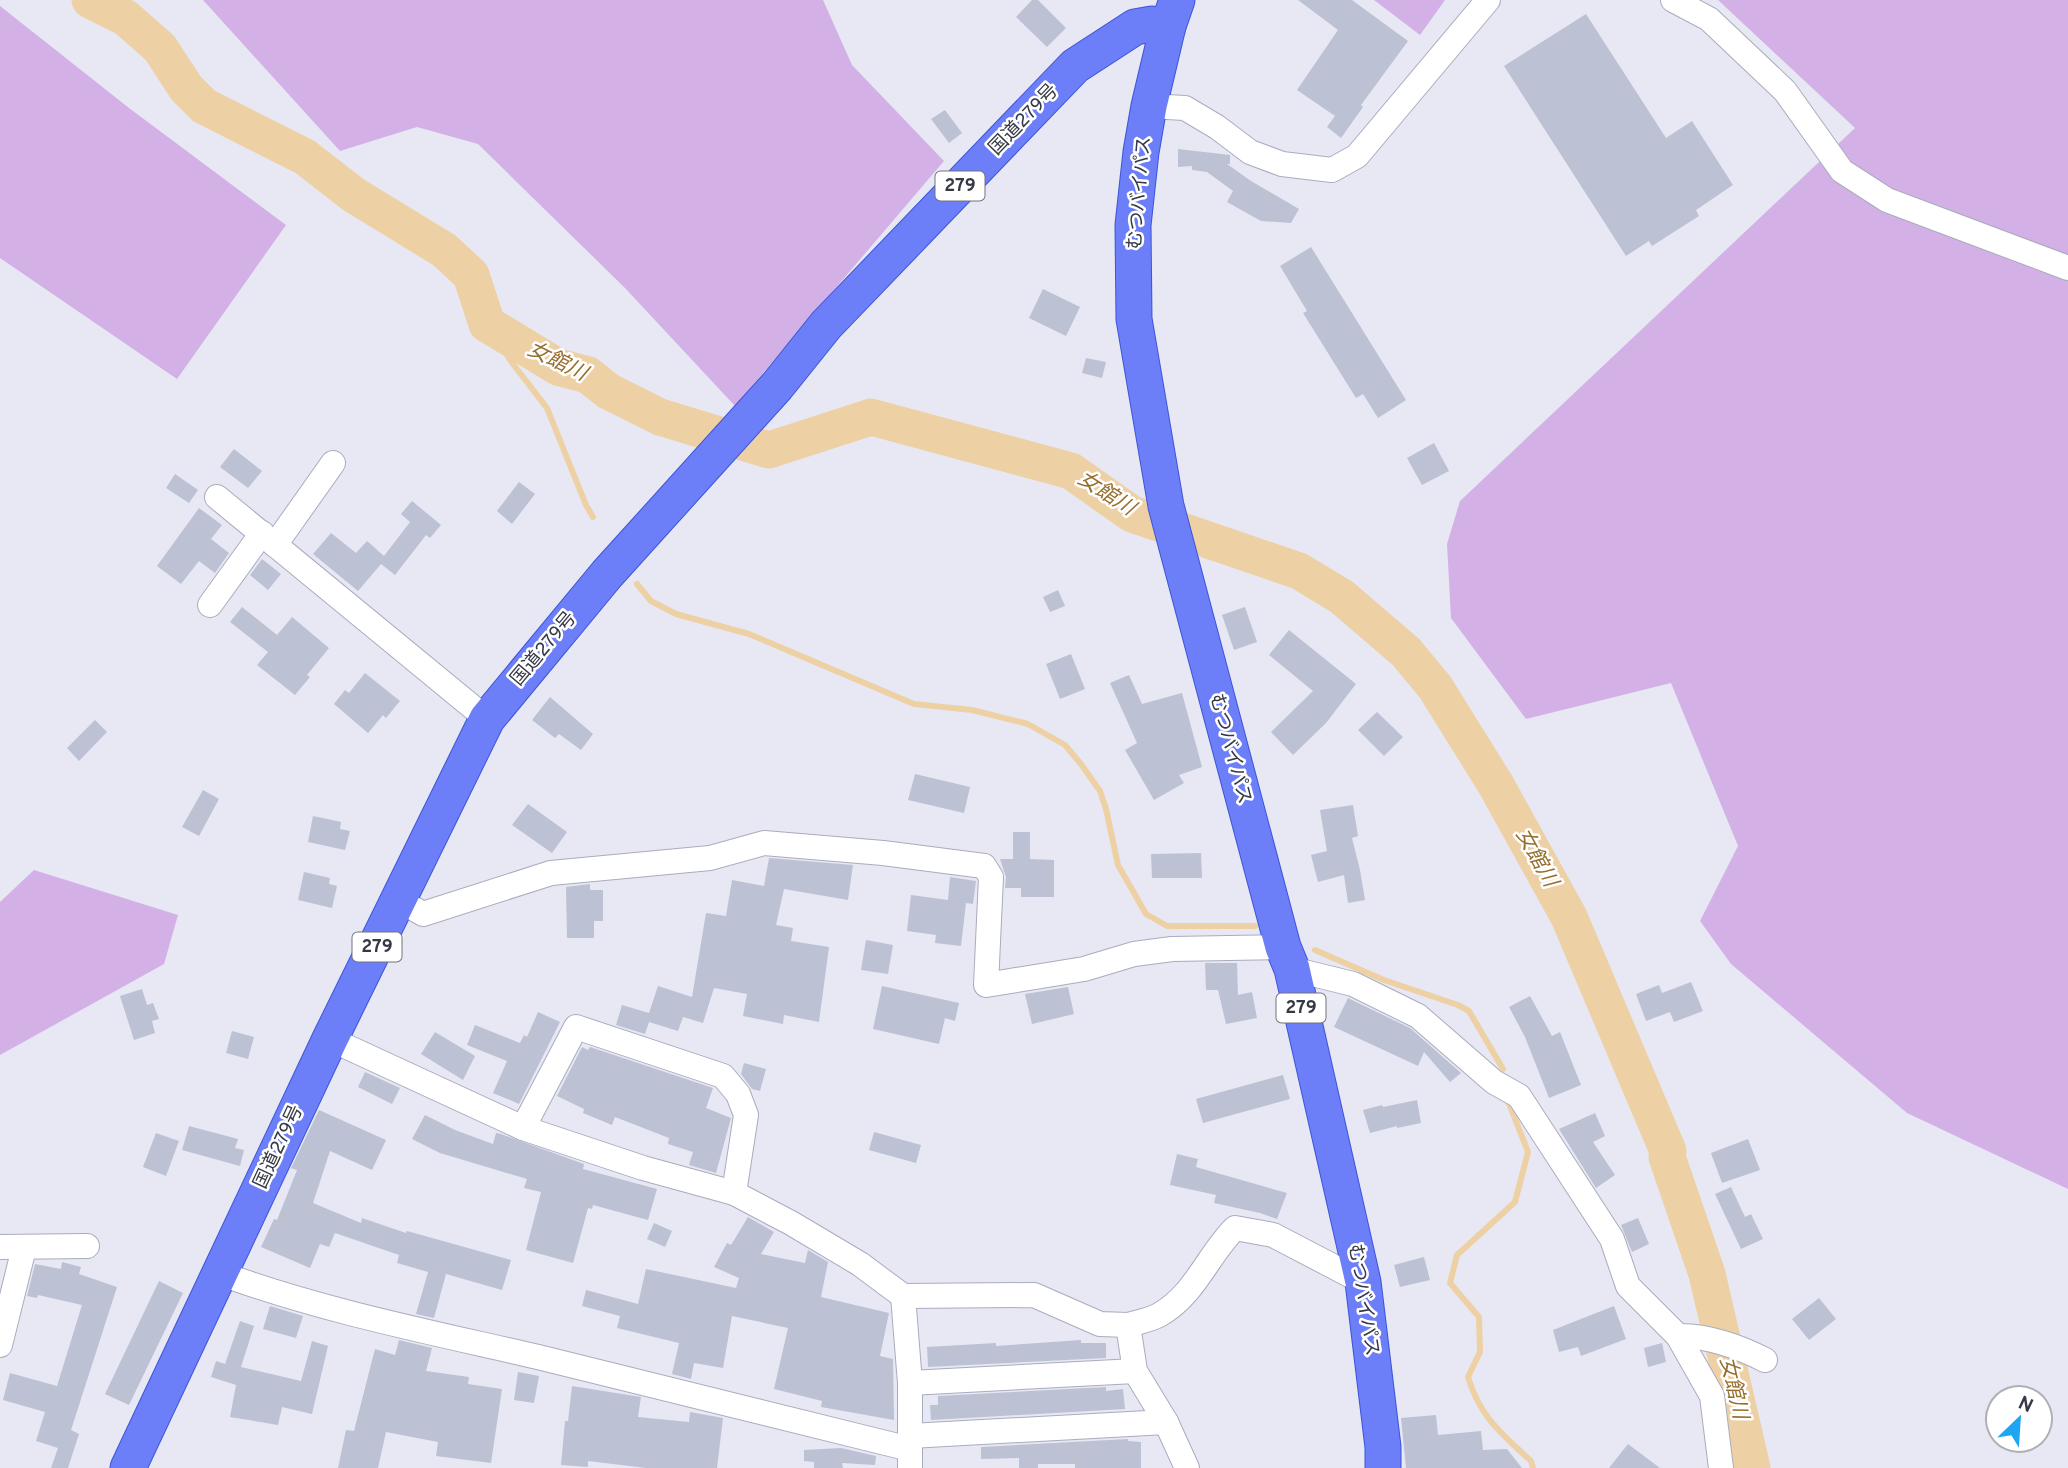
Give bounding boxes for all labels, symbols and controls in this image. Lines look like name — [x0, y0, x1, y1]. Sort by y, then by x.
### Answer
street label: 国道279号 — [984, 79, 1064, 161]
street label: むつバイパス — [1123, 135, 1157, 251]
road number: 279 — [936, 172, 984, 201]
water label: 女館川 — [523, 336, 593, 389]
water label: 女館川 — [1072, 466, 1141, 524]
street label: 国道279号 — [506, 607, 582, 691]
street label: むつバイパス — [1204, 691, 1256, 807]
water label: 女館川 — [1509, 824, 1564, 894]
road number: 279 — [352, 932, 402, 962]
road number: 279 — [1276, 993, 1326, 1023]
street label: 国道279号 — [249, 1101, 309, 1193]
street label: むつバイパス — [1342, 1242, 1384, 1358]
water label: 女館川 — [1713, 1354, 1754, 1424]
north arrow — [1984, 1384, 2054, 1454]
text: N — [2014, 1392, 2037, 1419]

